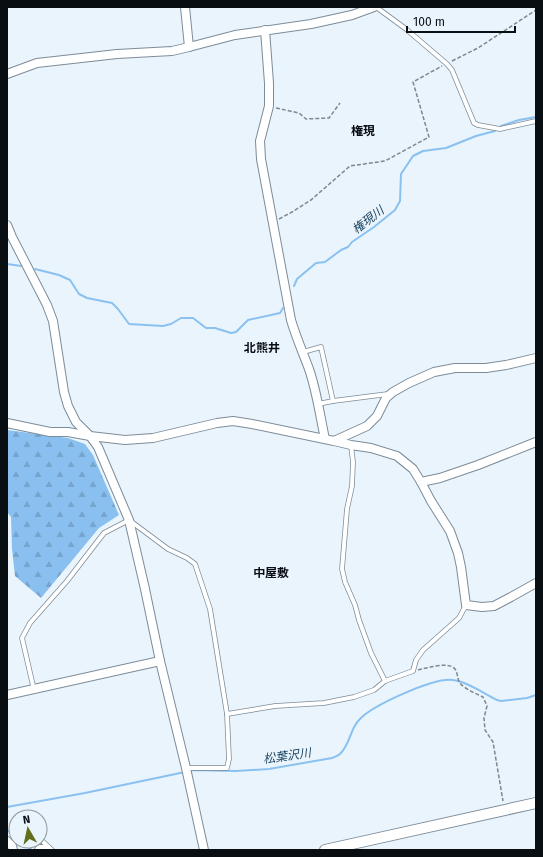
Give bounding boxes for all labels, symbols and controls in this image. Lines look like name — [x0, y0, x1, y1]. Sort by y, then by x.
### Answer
scale bar — [407, 8, 515, 34]
text: 100 m — [413, 15, 445, 29]
district label: 権現 — [351, 124, 375, 138]
water label: 権現川 — [350, 202, 388, 237]
district label: 北熊井 — [244, 341, 280, 355]
district label: 中屋敷 — [253, 566, 289, 580]
water label: 松葉沢川 — [262, 745, 314, 766]
north arrow — [8, 809, 48, 849]
text: N — [22, 813, 31, 827]

